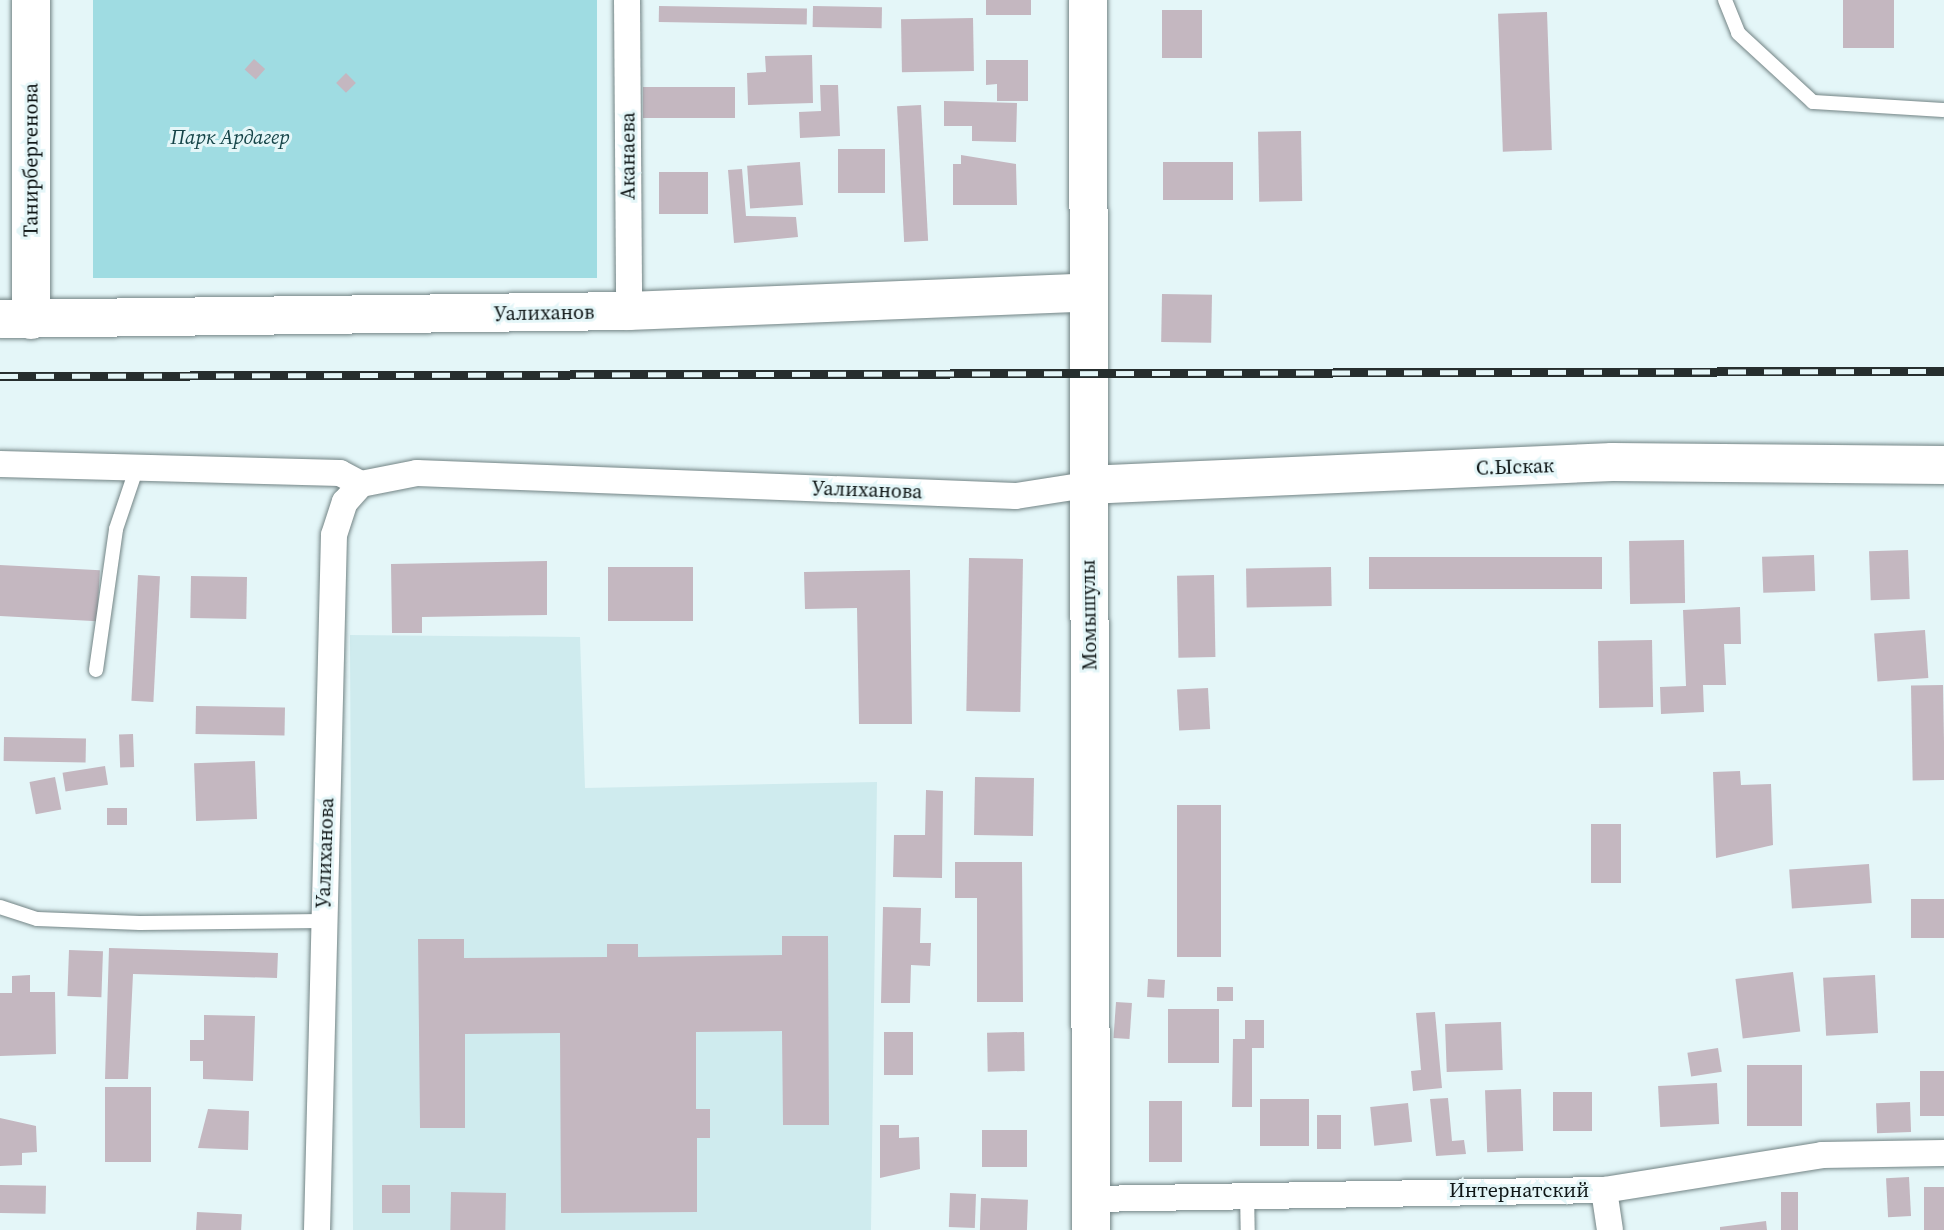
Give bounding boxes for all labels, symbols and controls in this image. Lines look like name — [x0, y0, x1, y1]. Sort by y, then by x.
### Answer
street label: Танирбергенова — [19, 83, 43, 237]
street label: Аканаева — [616, 112, 640, 200]
park label: Парк Ардагер — [171, 125, 289, 149]
street label: Уалиханов — [494, 300, 594, 326]
street label: С.Ыскак — [1476, 454, 1554, 480]
street label: Уалиханова — [811, 476, 923, 504]
street label: Момышулы — [1076, 559, 1102, 671]
street label: Уалиханова — [311, 797, 339, 909]
street label: Интернатский — [1449, 1178, 1589, 1202]

